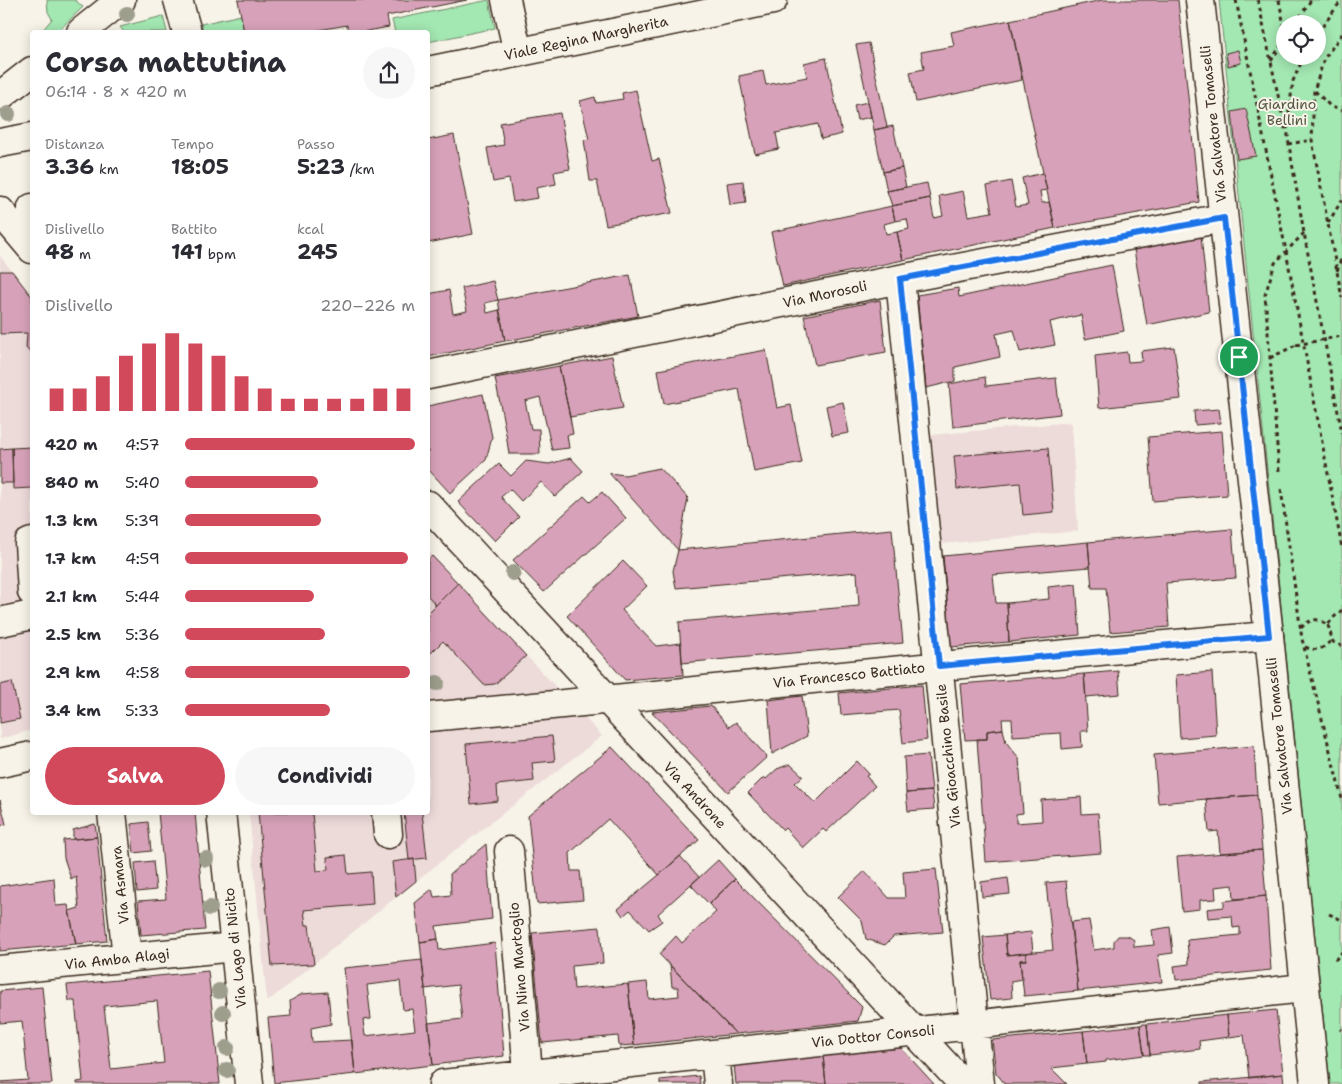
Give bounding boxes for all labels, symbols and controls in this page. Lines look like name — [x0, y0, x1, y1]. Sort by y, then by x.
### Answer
street label: Viale Regina Margherita — [502, 12, 670, 64]
map controls — [1276, 15, 1326, 65]
button: locate — [1276, 15, 1326, 65]
text: Corsa mattutina — [45, 43, 286, 81]
street label: Via Salvatore Tomaselli — [1196, 44, 1230, 204]
button: share — [363, 47, 415, 99]
text: 06:14 · 8 × 420 m — [45, 81, 187, 102]
park label: Giardino Bellini — [1258, 95, 1316, 129]
text: Distanza — [45, 135, 104, 153]
text: Tempo — [171, 135, 214, 153]
text: Passo — [297, 135, 335, 153]
text: 3.36 — [45, 153, 94, 181]
text: 18:05 — [171, 153, 229, 181]
text: 5:23 — [297, 153, 345, 181]
text: km — [94, 160, 119, 178]
text: /km — [345, 160, 375, 178]
text: Dislivello — [45, 220, 104, 238]
text: Battito — [171, 220, 217, 238]
text: kcal — [297, 220, 324, 238]
text: 48 — [45, 238, 74, 266]
text: 141 — [171, 238, 203, 266]
text: 245 — [297, 238, 338, 266]
text: m — [74, 245, 91, 263]
text: bpm — [203, 245, 236, 263]
street label: Via Morosoli — [781, 276, 869, 312]
text: Dislivello — [45, 295, 113, 316]
text: 220–226 m — [320, 295, 415, 316]
pin — [1218, 336, 1260, 378]
icon: arrive — [1225, 343, 1253, 371]
text: 420 m — [45, 434, 97, 455]
text: 4:57 — [125, 434, 160, 455]
text: 840 m — [45, 472, 98, 493]
text: 5:40 — [125, 472, 160, 493]
text: 1.3 km — [45, 510, 98, 531]
text: 5:39 — [125, 510, 159, 531]
text: 1.7 km — [45, 548, 96, 569]
text: 4:59 — [125, 548, 160, 569]
text: 2.1 km — [45, 586, 97, 607]
text: 5:44 — [125, 586, 160, 607]
text: 2.5 km — [45, 624, 101, 645]
text: 5:36 — [125, 624, 160, 645]
street label: Via Salvatore Tomaselli — [1262, 656, 1296, 816]
street label: Via Francesco Battiato — [772, 658, 926, 692]
text: 2.9 km — [45, 662, 100, 683]
text: 4:58 — [125, 662, 160, 683]
street label: Via Gioacchino Basile — [931, 683, 965, 829]
text: 3.4 km — [45, 700, 101, 721]
text: 5:33 — [125, 700, 159, 721]
button: Salva — [45, 747, 225, 805]
button: Condividi — [235, 747, 415, 805]
street label: Via Androne — [659, 758, 731, 832]
street label: Via Asmara — [107, 845, 133, 925]
street label: Via Lago di Nicito — [220, 887, 250, 1009]
street label: Via Nino Martoglio — [504, 901, 534, 1033]
street label: Via Amba Alagi — [63, 945, 171, 973]
street label: Via Dottor Consoli — [810, 1021, 936, 1051]

